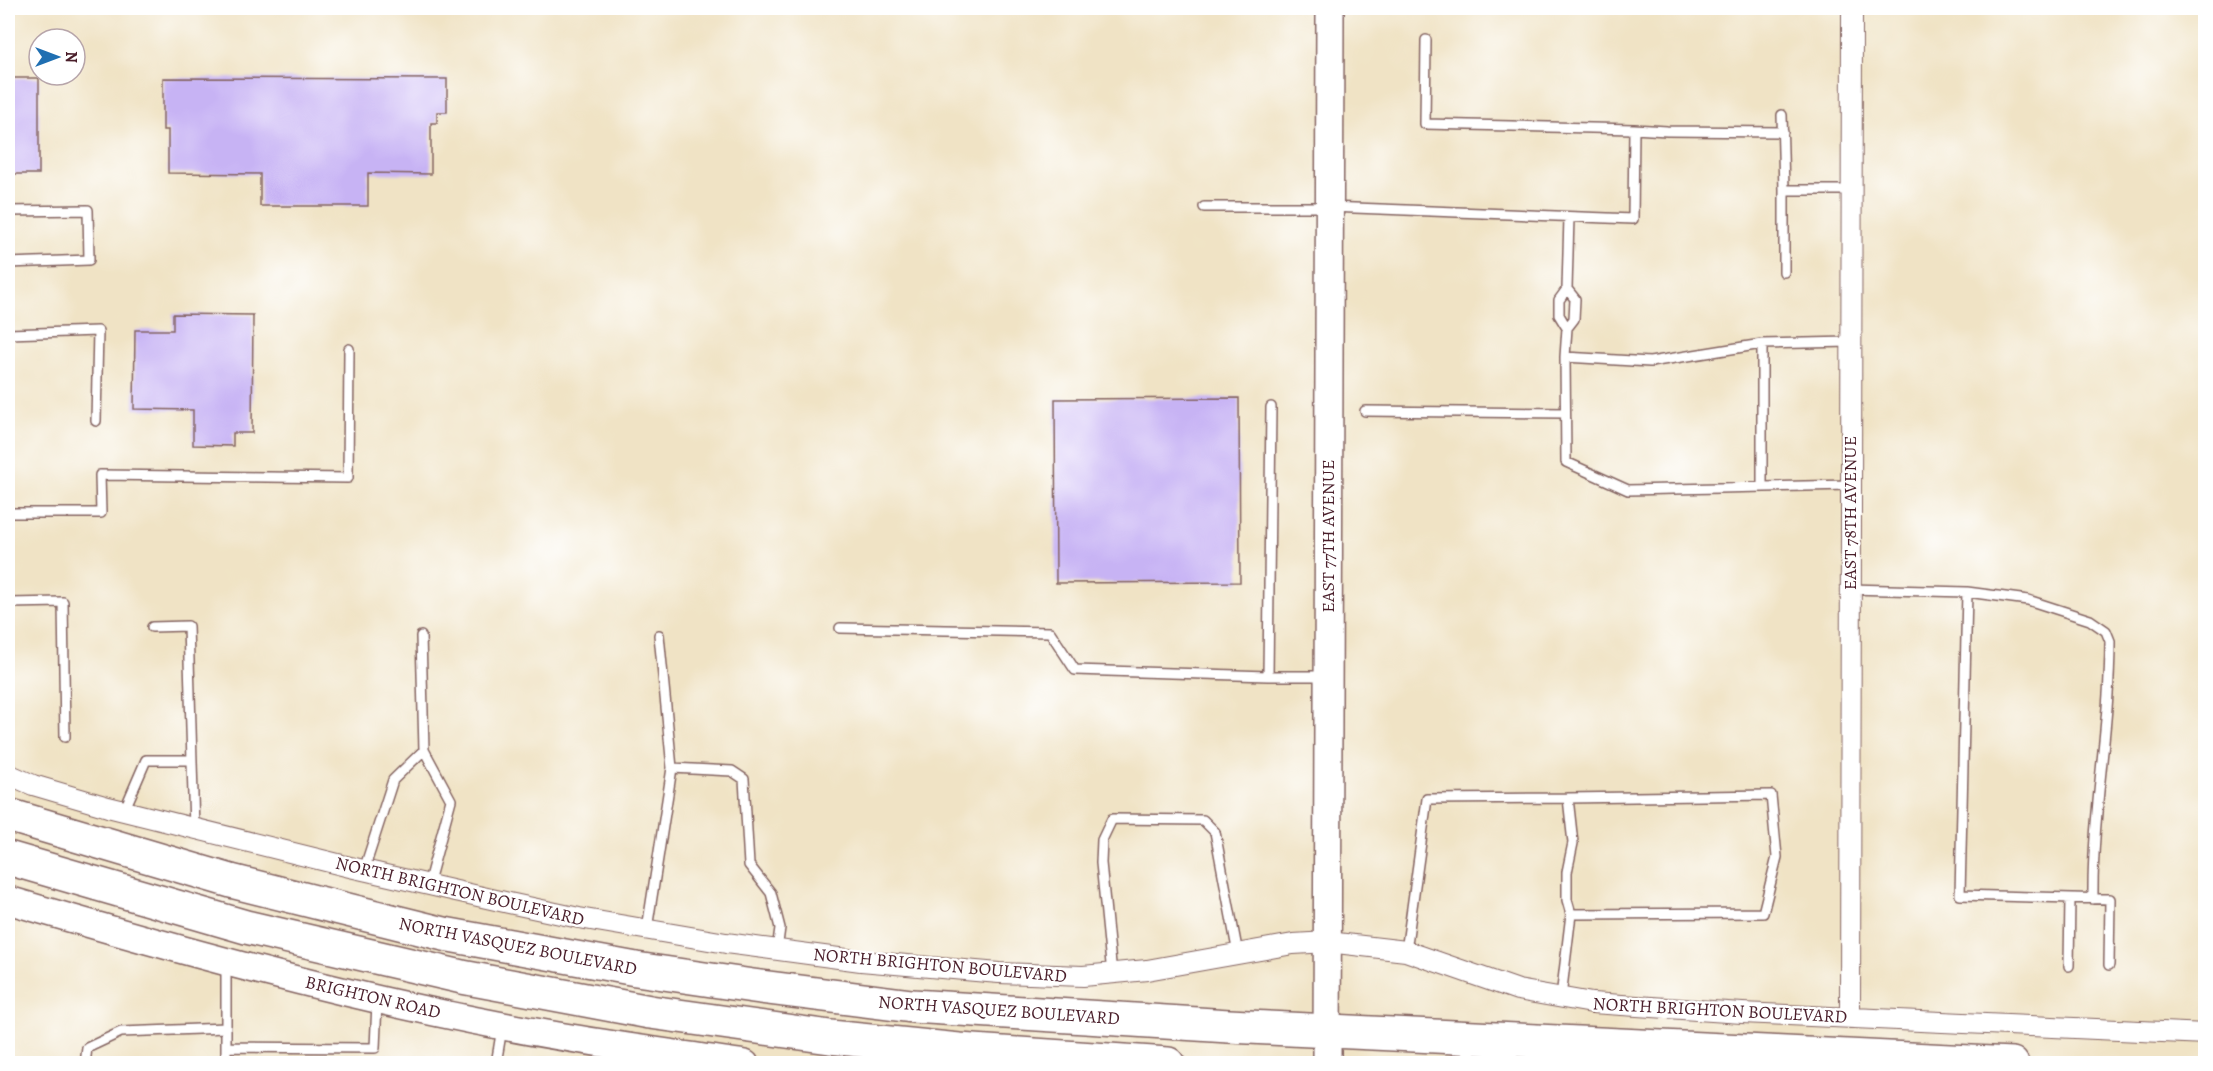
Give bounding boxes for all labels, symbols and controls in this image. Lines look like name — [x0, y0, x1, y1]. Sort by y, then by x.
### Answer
north arrow — [27, 27, 87, 87]
text: N — [60, 51, 82, 63]
street label: EAST 78TH AVENUE — [1838, 436, 1862, 590]
street label: EAST 77TH AVENUE — [1316, 459, 1340, 613]
street label: NORTH BRIGHTON BOULEVARD — [333, 851, 587, 931]
street label: NORTH VASQUEZ BOULEVARD — [397, 911, 639, 981]
street label: NORTH BRIGHTON BOULEVARD — [812, 942, 1068, 988]
street label: BRIGHTON ROAD — [303, 970, 443, 1024]
street label: NORTH VASQUEZ BOULEVARD — [877, 990, 1121, 1030]
street label: NORTH BRIGHTON BOULEVARD — [1592, 991, 1848, 1029]

